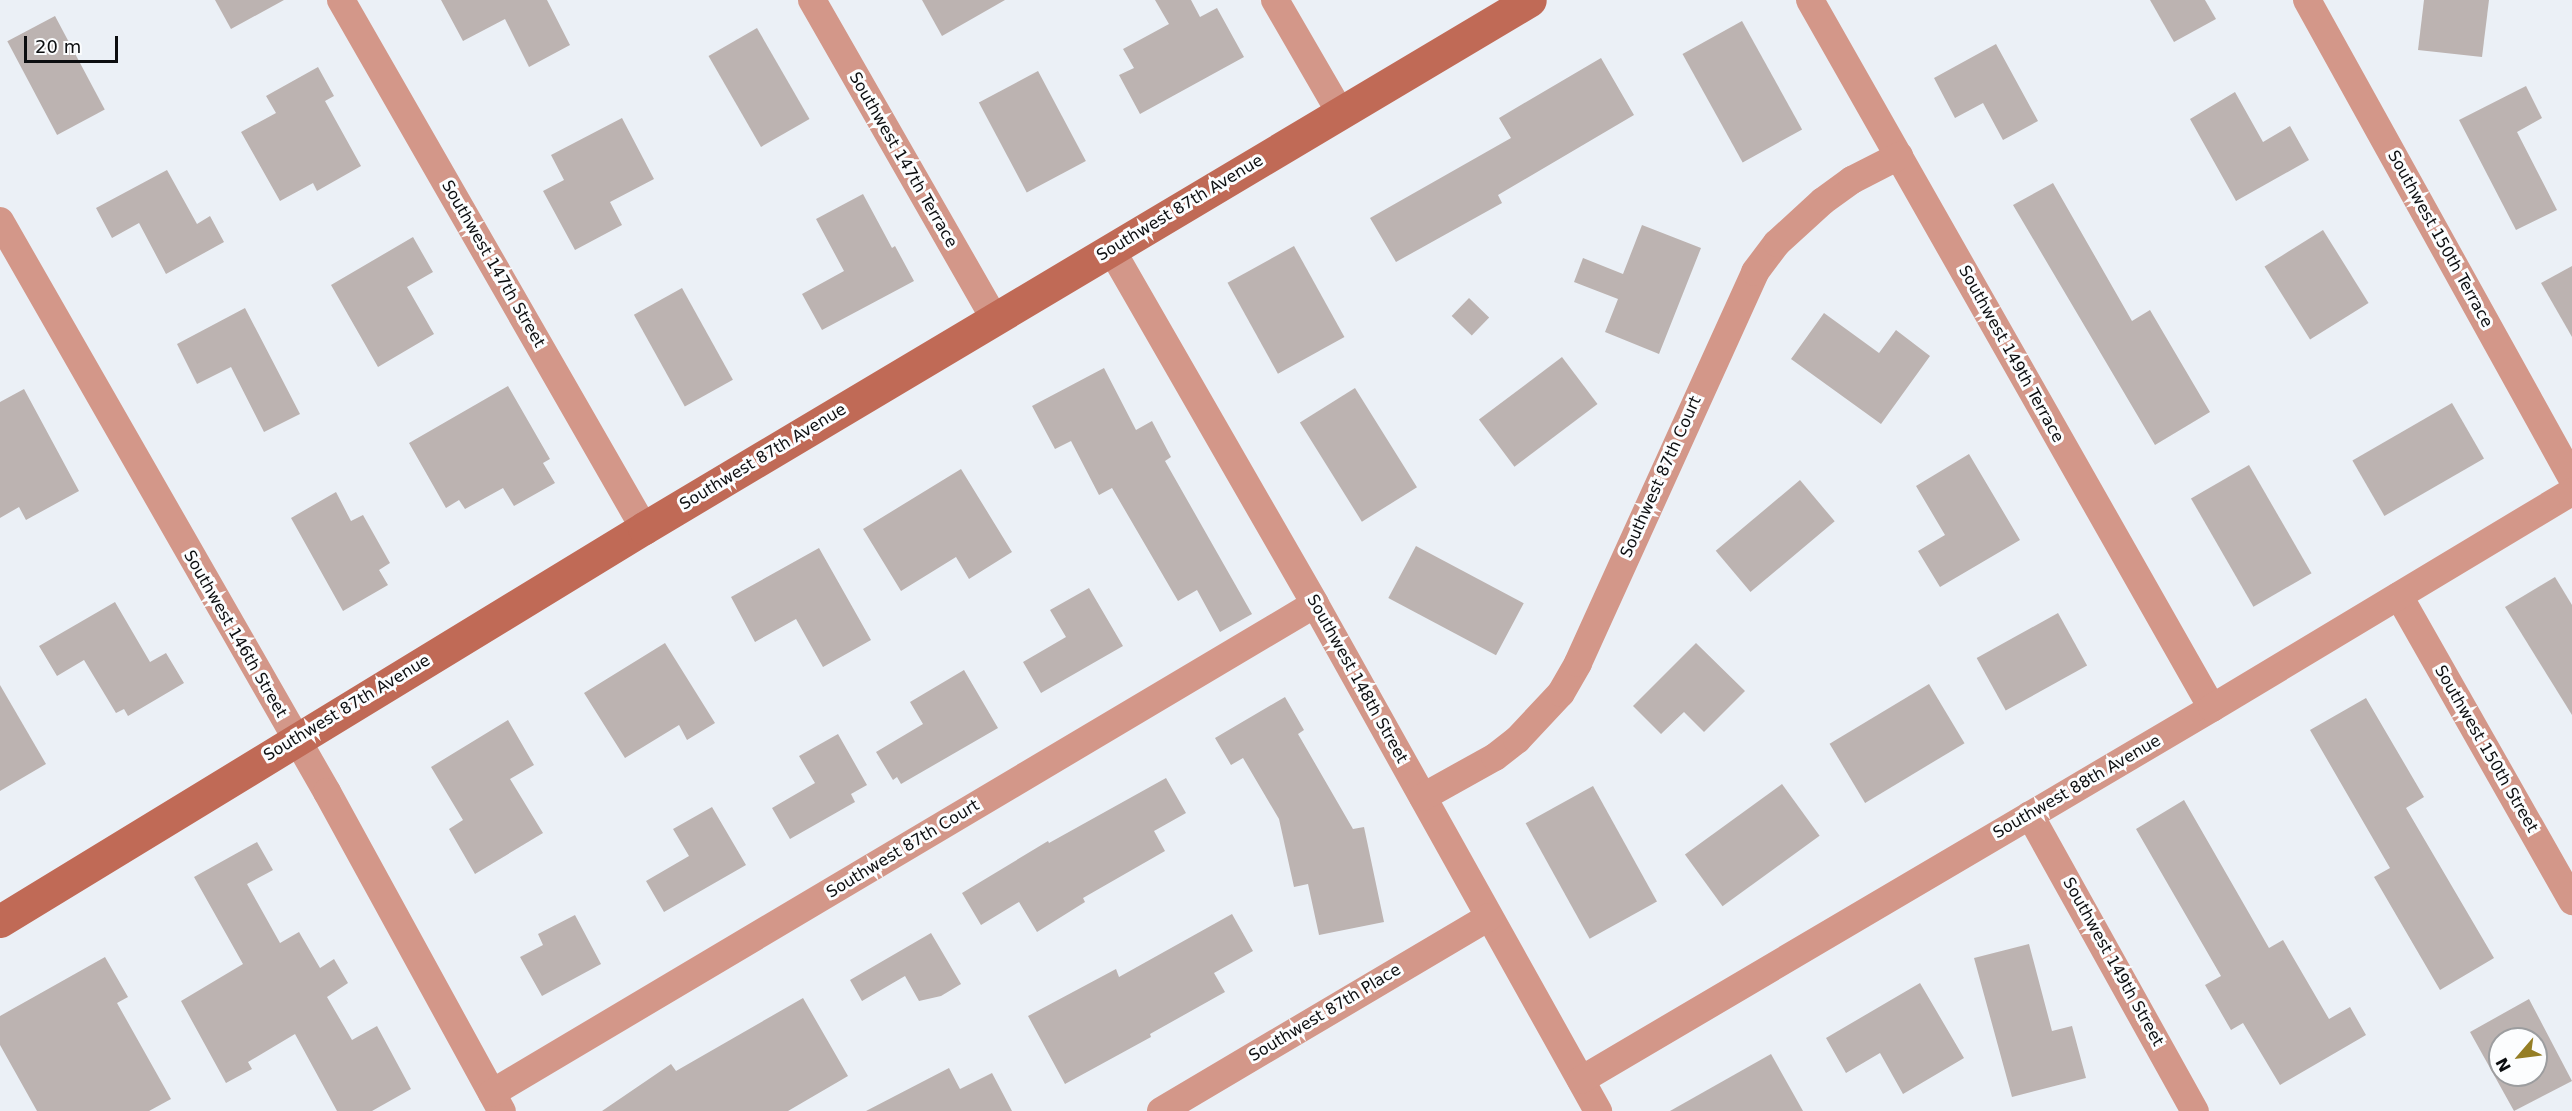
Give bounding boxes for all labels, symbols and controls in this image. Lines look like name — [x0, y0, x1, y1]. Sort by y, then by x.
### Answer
scale bar — [27, 24, 122, 62]
text: 20 m — [35, 36, 81, 57]
street label: Southwest 147th Terrace — [845, 69, 961, 251]
street label: Southwest 150th Terrace — [2383, 147, 2497, 331]
street label: Southwest 87th Avenue — [1093, 151, 1267, 265]
street label: Southwest 147th Street — [437, 177, 549, 351]
street label: Southwest 149th Terrace — [1954, 262, 2068, 446]
street label: Southwest 87th Court — [1617, 393, 1705, 561]
street label: Southwest 87th Avenue — [676, 400, 850, 514]
street label: Southwest 146th Street — [179, 547, 291, 721]
street label: Southwest 148th Street — [1303, 591, 1411, 767]
street label: Southwest 87th Avenue — [260, 651, 434, 765]
street label: Southwest 150th Street — [2430, 662, 2542, 836]
street label: Southwest 88th Avenue — [1990, 731, 2164, 843]
street label: Southwest 87th Court — [823, 796, 983, 902]
street label: Southwest 149th Street — [2059, 874, 2167, 1050]
street label: Southwest 87th Place — [1246, 960, 1404, 1066]
north arrow — [2488, 1027, 2548, 1087]
text: N — [2492, 1054, 2515, 1075]

